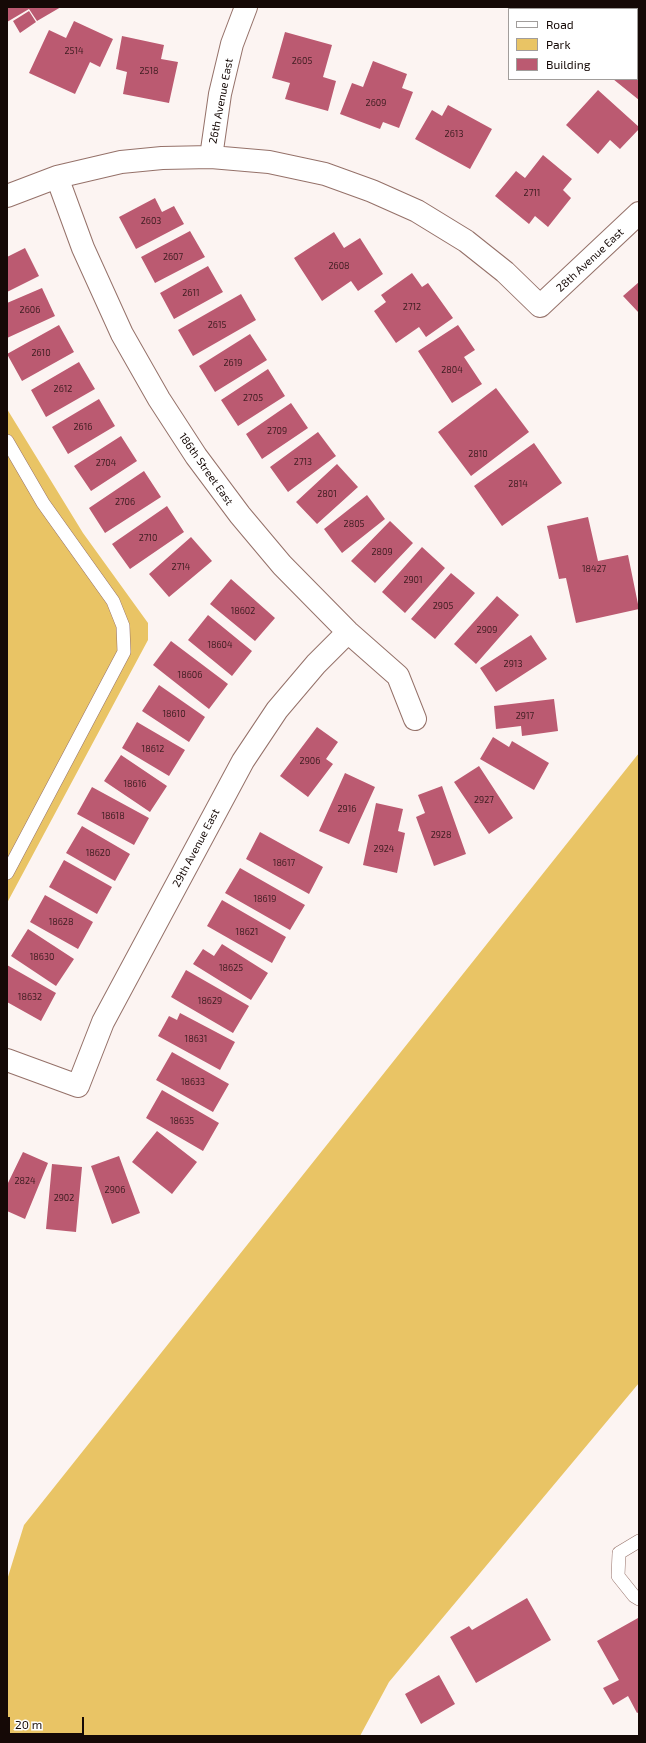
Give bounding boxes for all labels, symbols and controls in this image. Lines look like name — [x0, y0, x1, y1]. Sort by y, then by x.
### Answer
legend — [508, 8, 638, 80]
text: Road — [546, 17, 574, 31]
text: Park — [546, 37, 571, 51]
house number: 2514 — [65, 46, 83, 56]
house number: 2605 — [292, 56, 312, 66]
street label: 26th Avenue East — [206, 57, 236, 145]
text: Building — [546, 57, 590, 71]
house number: 2518 — [140, 66, 158, 76]
house number: 2609 — [366, 98, 386, 108]
house number: 2613 — [445, 129, 463, 139]
house number: 2711 — [524, 188, 540, 198]
house number: 2603 — [141, 216, 161, 226]
street label: 28th Avenue East — [554, 225, 626, 295]
house number: 2607 — [163, 252, 183, 262]
house number: 2608 — [328, 261, 350, 271]
house number: 2611 — [182, 288, 200, 298]
house number: 2712 — [403, 302, 421, 312]
house number: 2606 — [20, 305, 40, 315]
house number: 2615 — [208, 320, 226, 330]
house number: 2610 — [31, 348, 51, 358]
house number: 2619 — [224, 358, 242, 368]
house number: 2804 — [441, 365, 463, 375]
house number: 2612 — [54, 384, 72, 394]
house number: 2705 — [243, 393, 263, 403]
house number: 2616 — [74, 422, 92, 432]
house number: 2709 — [267, 426, 287, 436]
street label: 186th Street East — [176, 430, 236, 508]
house number: 2810 — [468, 449, 488, 459]
house number: 2713 — [294, 457, 312, 467]
house number: 2704 — [96, 458, 116, 468]
house number: 2814 — [508, 479, 528, 489]
house number: 2801 — [317, 489, 337, 499]
house number: 2706 — [115, 497, 135, 507]
house number: 2805 — [344, 519, 364, 529]
house number: 2710 — [139, 533, 157, 543]
house number: 2809 — [371, 547, 393, 557]
house number: 2714 — [172, 562, 190, 572]
house number: 18427 — [582, 564, 606, 574]
house number: 2901 — [403, 575, 423, 585]
house number: 2905 — [433, 601, 453, 611]
house number: 18602 — [231, 606, 255, 616]
house number: 2909 — [477, 625, 497, 635]
house number: 18604 — [207, 640, 233, 650]
house number: 2913 — [504, 659, 522, 669]
house number: 18606 — [178, 670, 202, 680]
house number: 18610 — [162, 709, 186, 719]
house number: 2917 — [516, 711, 534, 721]
house number: 18612 — [142, 744, 164, 754]
house number: 2906 — [300, 756, 320, 766]
house number: 18616 — [124, 779, 146, 789]
house number: 2927 — [474, 795, 494, 805]
house number: 2916 — [338, 804, 356, 814]
street label: 29th Avenue East — [170, 807, 222, 889]
house number: 18618 — [101, 811, 125, 821]
house number: 2928 — [431, 830, 451, 840]
house number: 2924 — [374, 844, 394, 854]
house number: 18620 — [86, 848, 110, 858]
house number: 18617 — [273, 858, 295, 868]
house number: 18619 — [254, 894, 276, 904]
house number: 18628 — [49, 917, 73, 927]
house number: 18621 — [236, 927, 258, 937]
house number: 18630 — [30, 952, 54, 962]
house number: 18625 — [219, 963, 243, 973]
house number: 18632 — [18, 992, 42, 1002]
house number: 18629 — [198, 996, 222, 1006]
house number: 18631 — [185, 1034, 207, 1044]
house number: 18633 — [181, 1077, 205, 1087]
house number: 18635 — [170, 1116, 194, 1126]
house number: 2824 — [14, 1176, 36, 1186]
house number: 2906 — [105, 1185, 125, 1195]
house number: 2902 — [54, 1193, 74, 1203]
scale bar — [10, 1709, 86, 1735]
text: 20 m — [15, 1717, 42, 1731]

